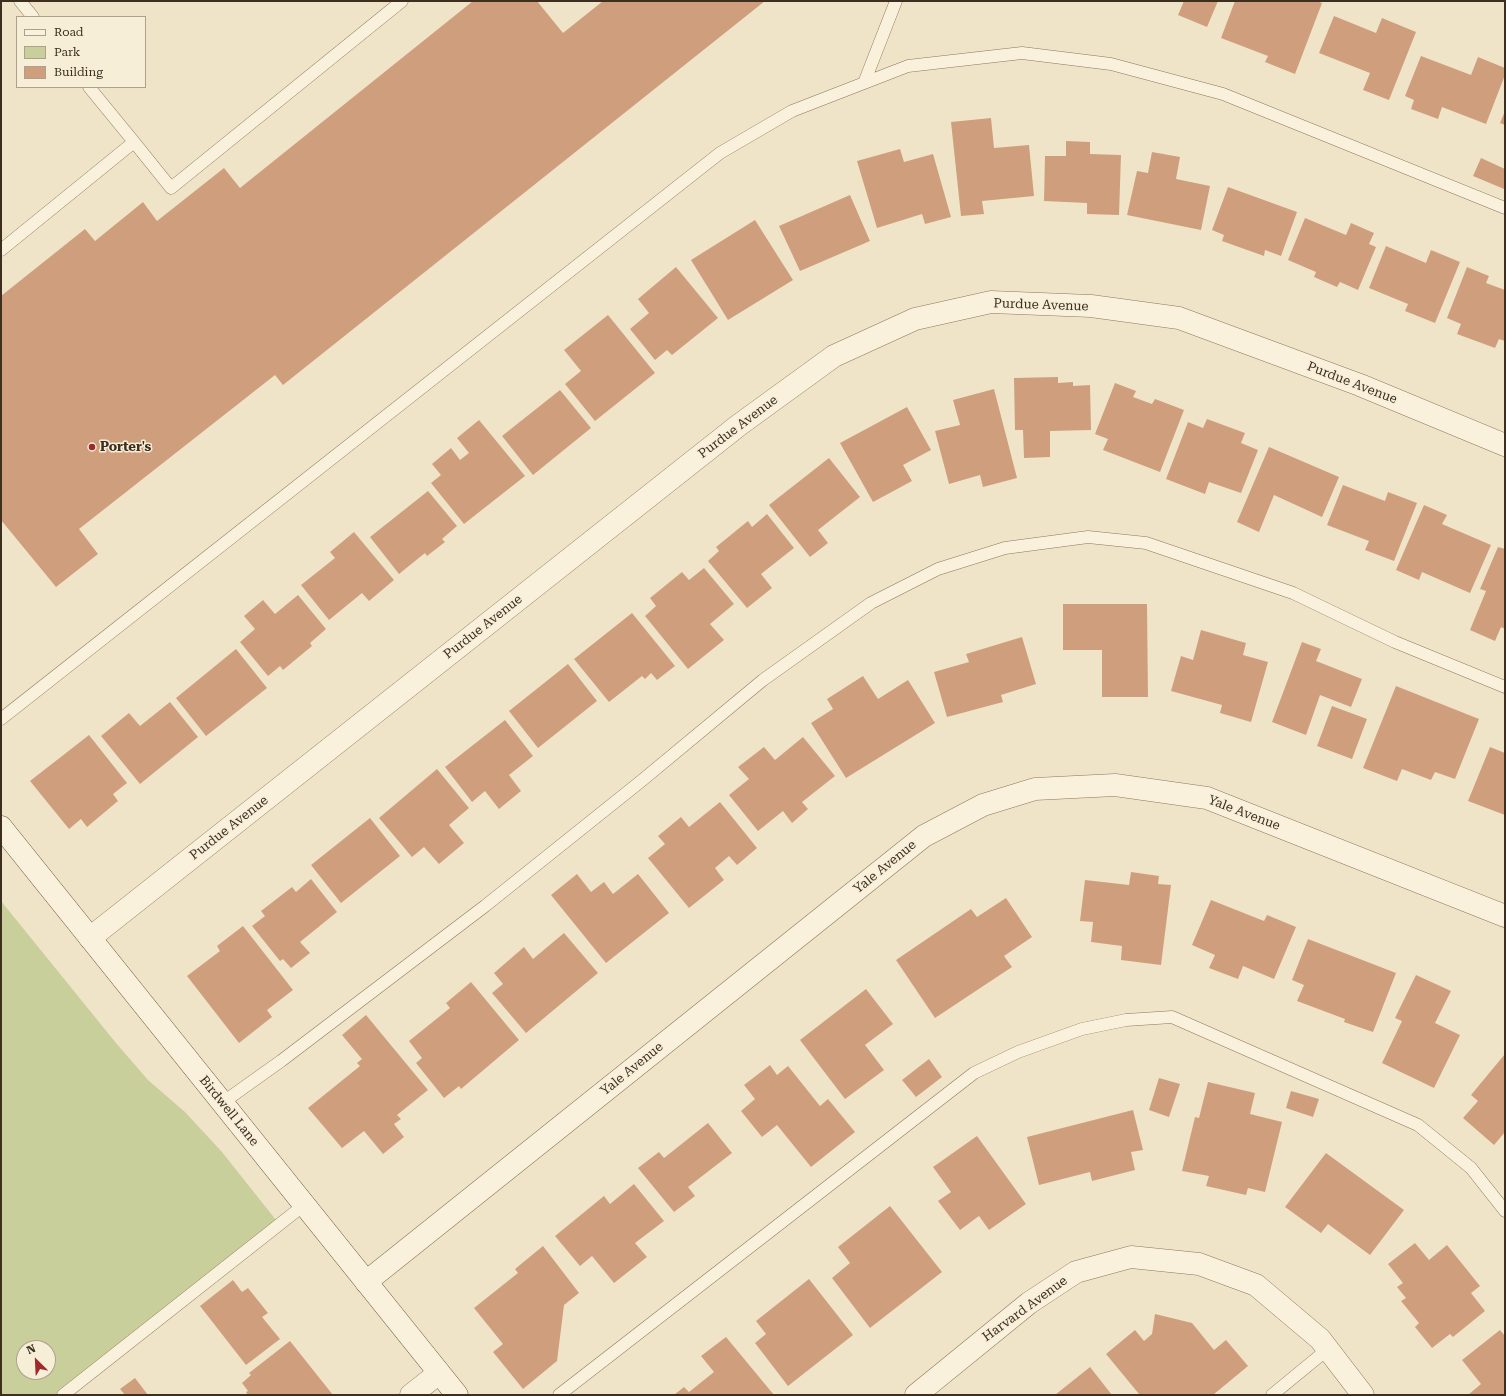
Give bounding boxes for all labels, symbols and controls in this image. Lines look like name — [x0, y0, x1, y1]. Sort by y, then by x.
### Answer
legend — [16, 16, 146, 88]
text: Road — [54, 25, 83, 39]
text: Park — [54, 45, 80, 59]
text: Building — [54, 65, 103, 79]
street label: Purdue Avenue — [993, 296, 1089, 314]
street label: Purdue Avenue — [1305, 359, 1399, 407]
street label: Purdue Avenue — [695, 392, 781, 462]
place label: Porter's — [100, 439, 151, 455]
marker: Porter's — [87, 442, 97, 452]
street label: Purdue Avenue — [441, 592, 525, 662]
street label: Yale Avenue — [1206, 792, 1282, 834]
street label: Purdue Avenue — [187, 793, 271, 863]
street label: Yale Avenue — [851, 837, 919, 897]
street label: Yale Avenue — [598, 1039, 666, 1099]
street label: Birdwell Lane — [196, 1073, 262, 1149]
street label: Harvard Avenue — [980, 1273, 1070, 1345]
north arrow — [16, 1340, 56, 1380]
text: N — [25, 1342, 38, 1357]

